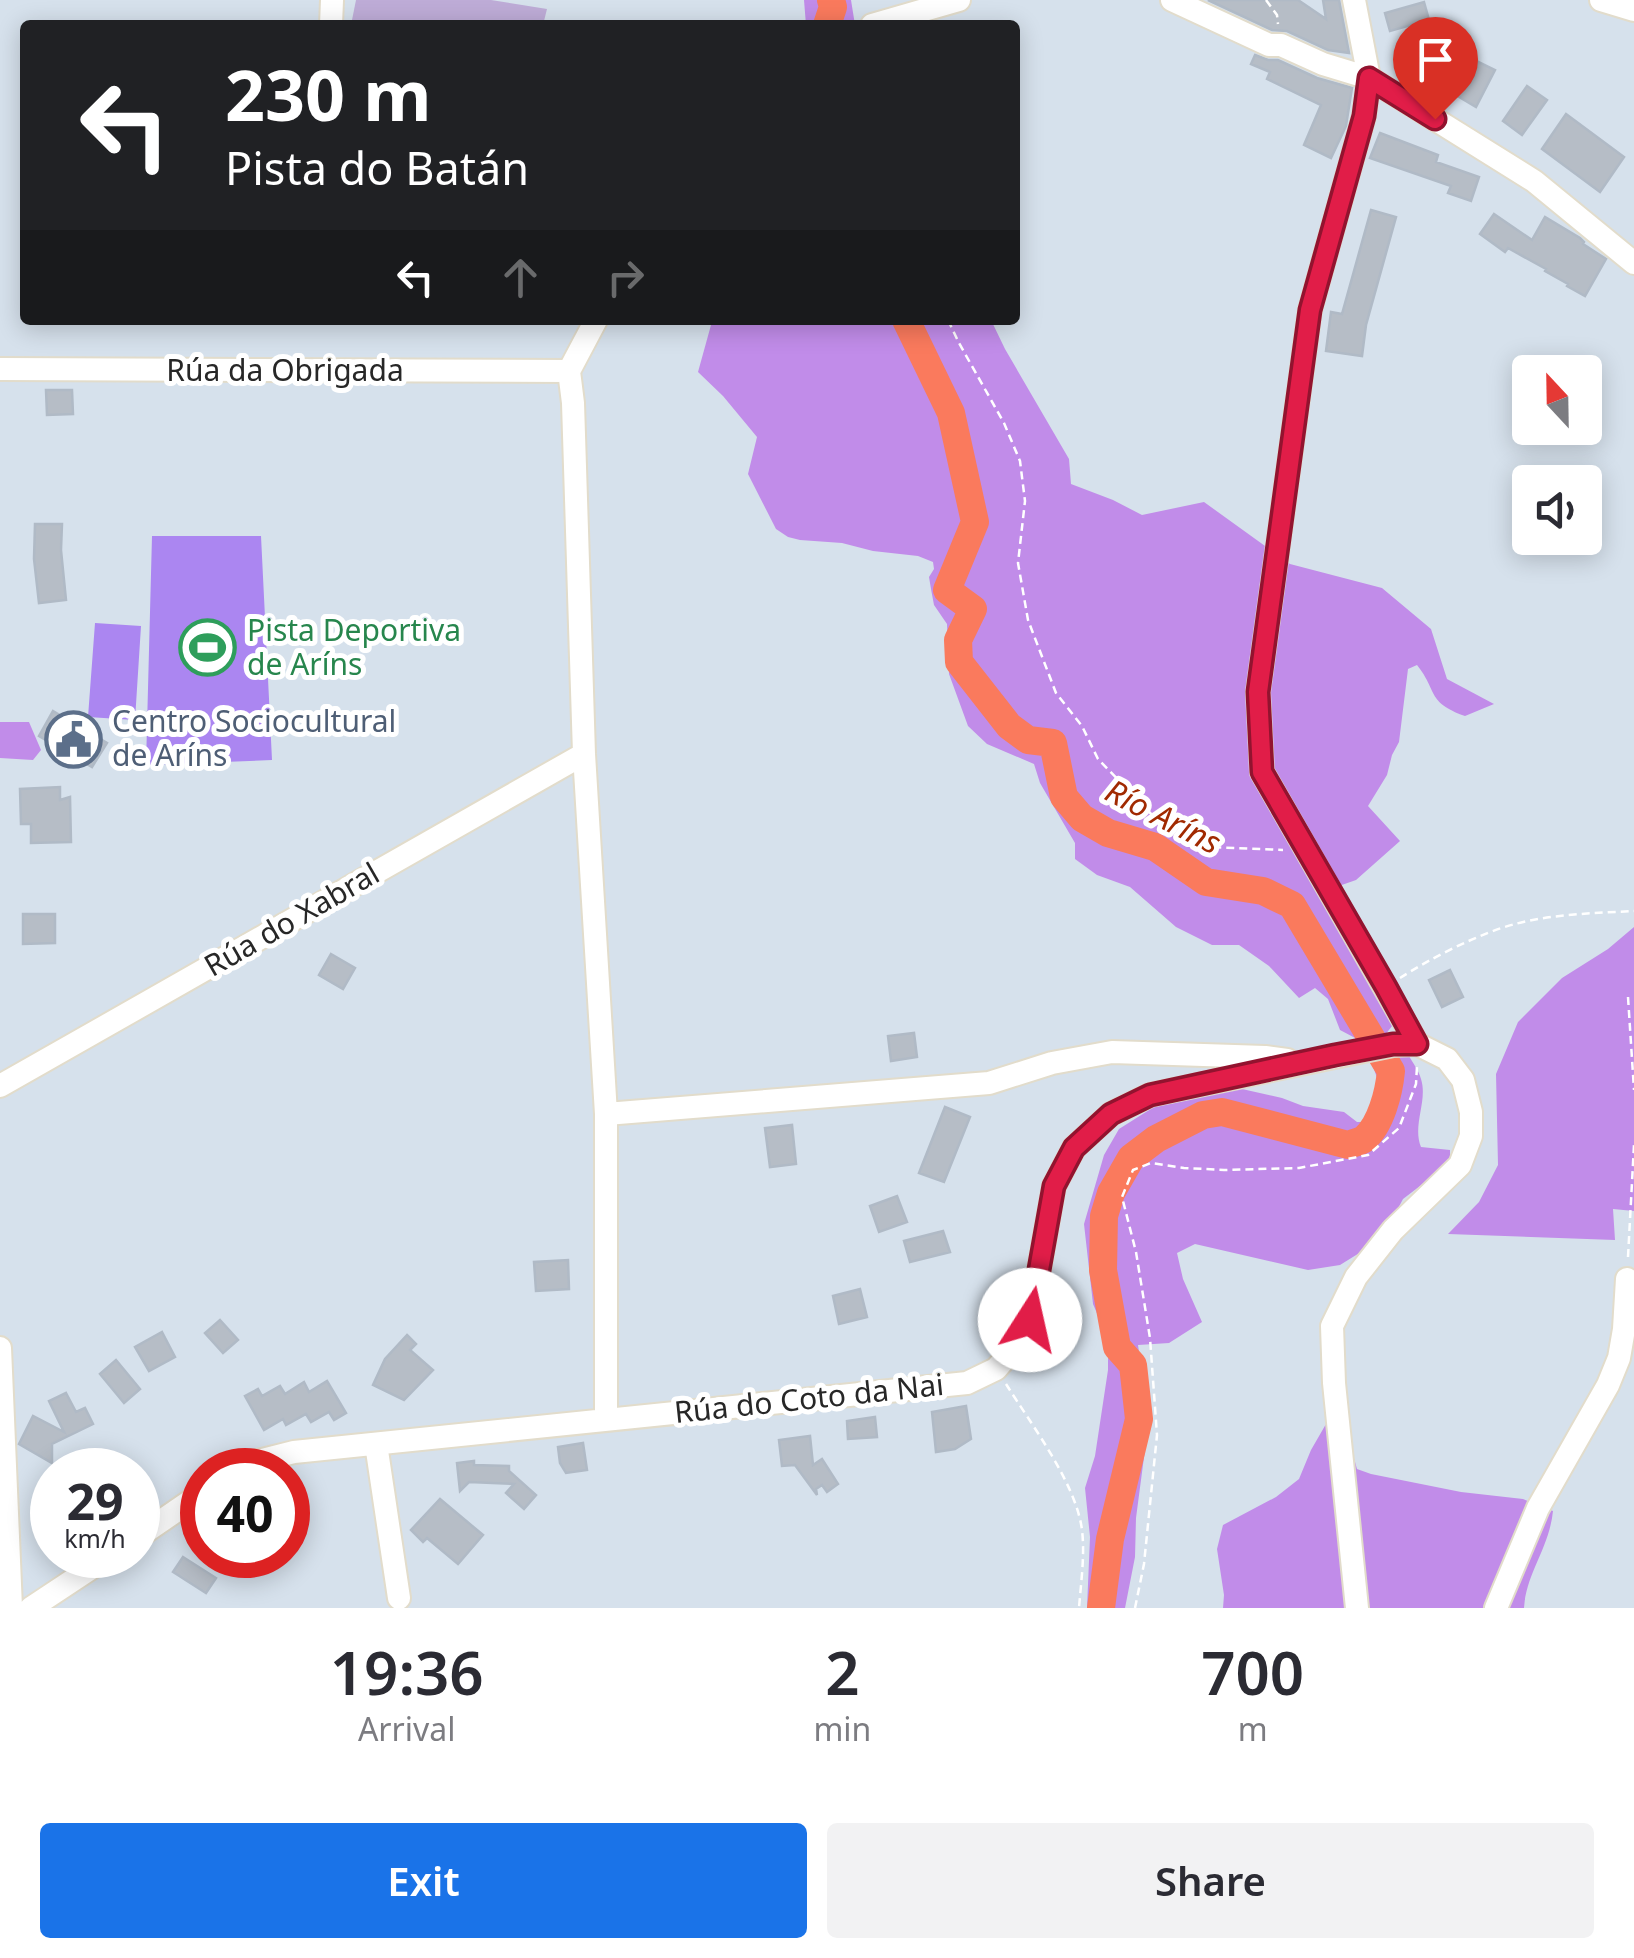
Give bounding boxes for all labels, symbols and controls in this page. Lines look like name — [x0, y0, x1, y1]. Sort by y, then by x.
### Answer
pin — [1393, 17, 1478, 120]
icon: arrive — [1408, 32, 1463, 87]
text: 230 m — [225, 46, 432, 142]
icon: left — [60, 60, 190, 190]
text: Pista do Batán — [225, 137, 529, 198]
icon: left — [388, 250, 443, 305]
icon: ahead — [493, 250, 548, 305]
icon: right — [598, 250, 653, 305]
street label: Rúa da Obrigada — [166, 349, 404, 390]
north arrow — [1512, 355, 1602, 445]
map controls — [1512, 355, 1602, 555]
button: sound — [1512, 465, 1602, 555]
place label: Pista Deportiva de Aríns — [247, 609, 461, 684]
sports icon: Pista Deportiva de Aríns — [178, 618, 238, 678]
place label: Centro Sociocultural de Aríns — [112, 700, 396, 775]
public building icon: Centro Sociocultural de Aríns — [43, 709, 103, 769]
water label: Río Aríns — [1099, 768, 1229, 863]
street label: Rúa do Xabral — [196, 852, 386, 985]
position arrow — [978, 1268, 1082, 1372]
street label: Rúa do Coto da Nai — [672, 1363, 946, 1432]
speed limit sign: 40 — [180, 1448, 310, 1578]
text: 29 — [66, 1467, 124, 1535]
text: km/h — [64, 1521, 126, 1555]
text: 19:36 — [330, 1631, 484, 1713]
text: 2 — [825, 1631, 860, 1713]
text: 700 — [1201, 1631, 1304, 1713]
text: Arrival — [358, 1707, 456, 1750]
text: min — [813, 1707, 871, 1750]
text: m — [1238, 1707, 1268, 1750]
button: Exit — [40, 1823, 807, 1938]
button: Share — [827, 1823, 1594, 1938]

